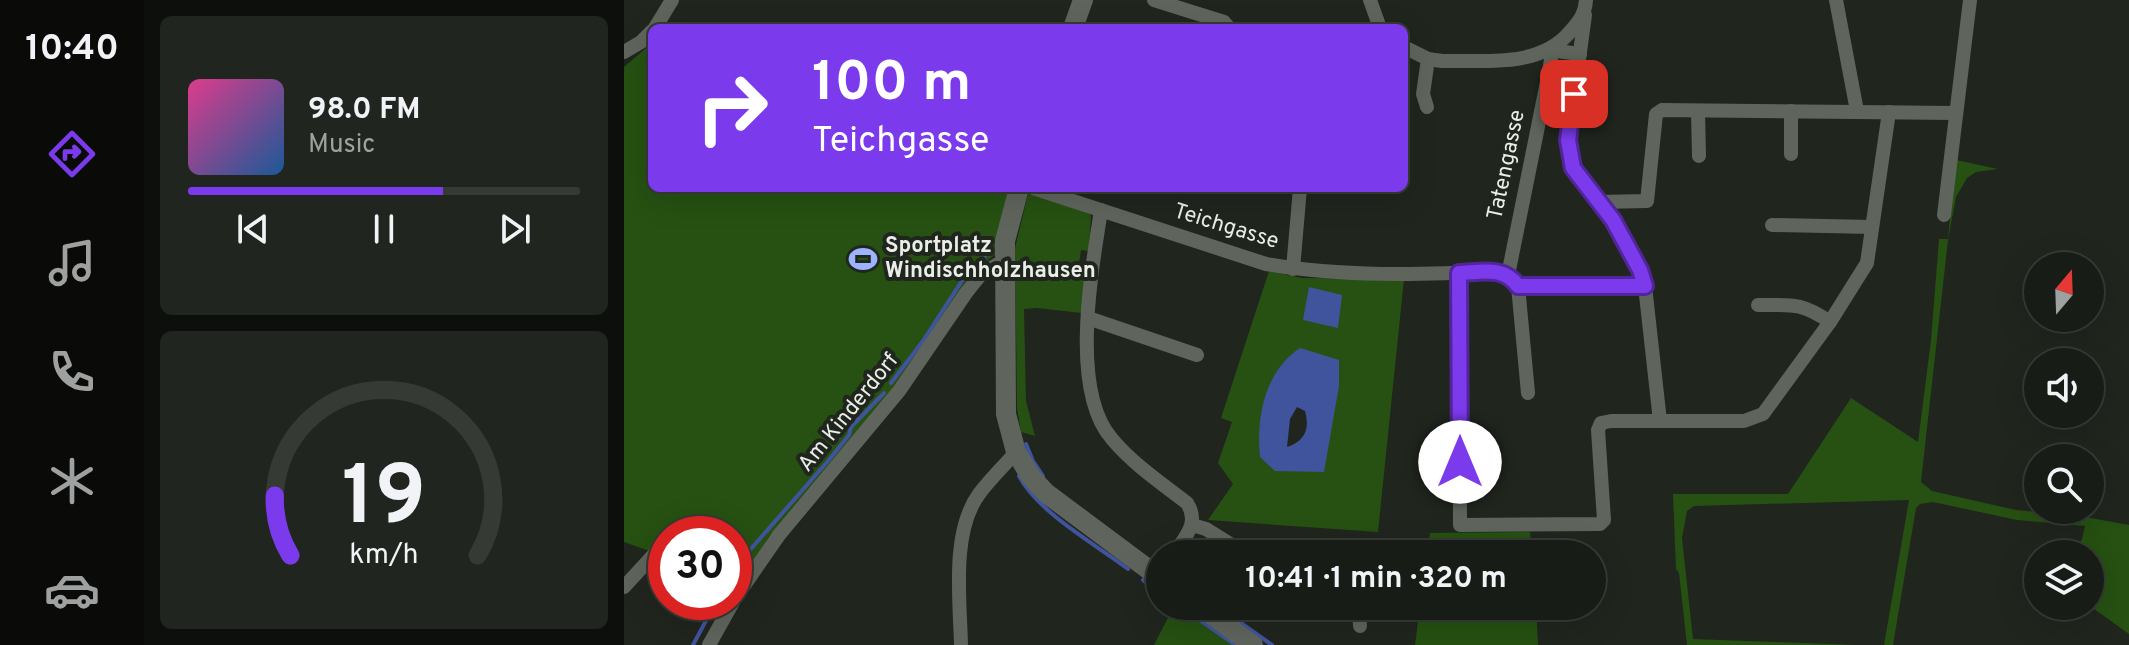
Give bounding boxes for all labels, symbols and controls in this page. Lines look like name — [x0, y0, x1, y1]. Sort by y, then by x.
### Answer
text: 10:40 — [25, 27, 119, 73]
text: 100 m — [812, 50, 971, 120]
icon: right — [680, 56, 784, 160]
pin — [1540, 60, 1608, 128]
icon: arrive — [1552, 72, 1596, 116]
text: 98.0 FM — [308, 92, 421, 129]
street label: Tatengasse — [1482, 107, 1532, 223]
text: Teichgasse — [812, 119, 989, 165]
icon: directions — [44, 126, 100, 182]
text: Music — [308, 129, 375, 162]
street label: Teichgasse — [1170, 198, 1282, 256]
icon: previous — [231, 207, 275, 251]
icon: pause — [362, 207, 406, 251]
icon: next — [493, 207, 537, 251]
place label: Sportplatz Windischholzhausen — [885, 233, 1096, 285]
icon: music — [44, 235, 100, 291]
sports icon: Sportplatz Windischholzhausen — [848, 244, 878, 274]
north arrow — [2024, 252, 2104, 332]
map controls — [2024, 252, 2104, 620]
icon: phone — [44, 344, 100, 400]
street label: Am Kinderdorf — [793, 348, 905, 478]
button: sound — [2024, 348, 2104, 428]
position arrow — [1418, 420, 1502, 504]
button: search — [2024, 444, 2104, 524]
text: 19 — [342, 448, 426, 553]
icon: climate — [44, 453, 100, 509]
speed limit sign: 30 — [648, 516, 752, 620]
text: km/h — [349, 538, 419, 574]
button: layers — [2024, 540, 2104, 620]
text: 10:41 · 1 min · 320 m — [1245, 561, 1507, 598]
icon: car — [44, 562, 100, 618]

